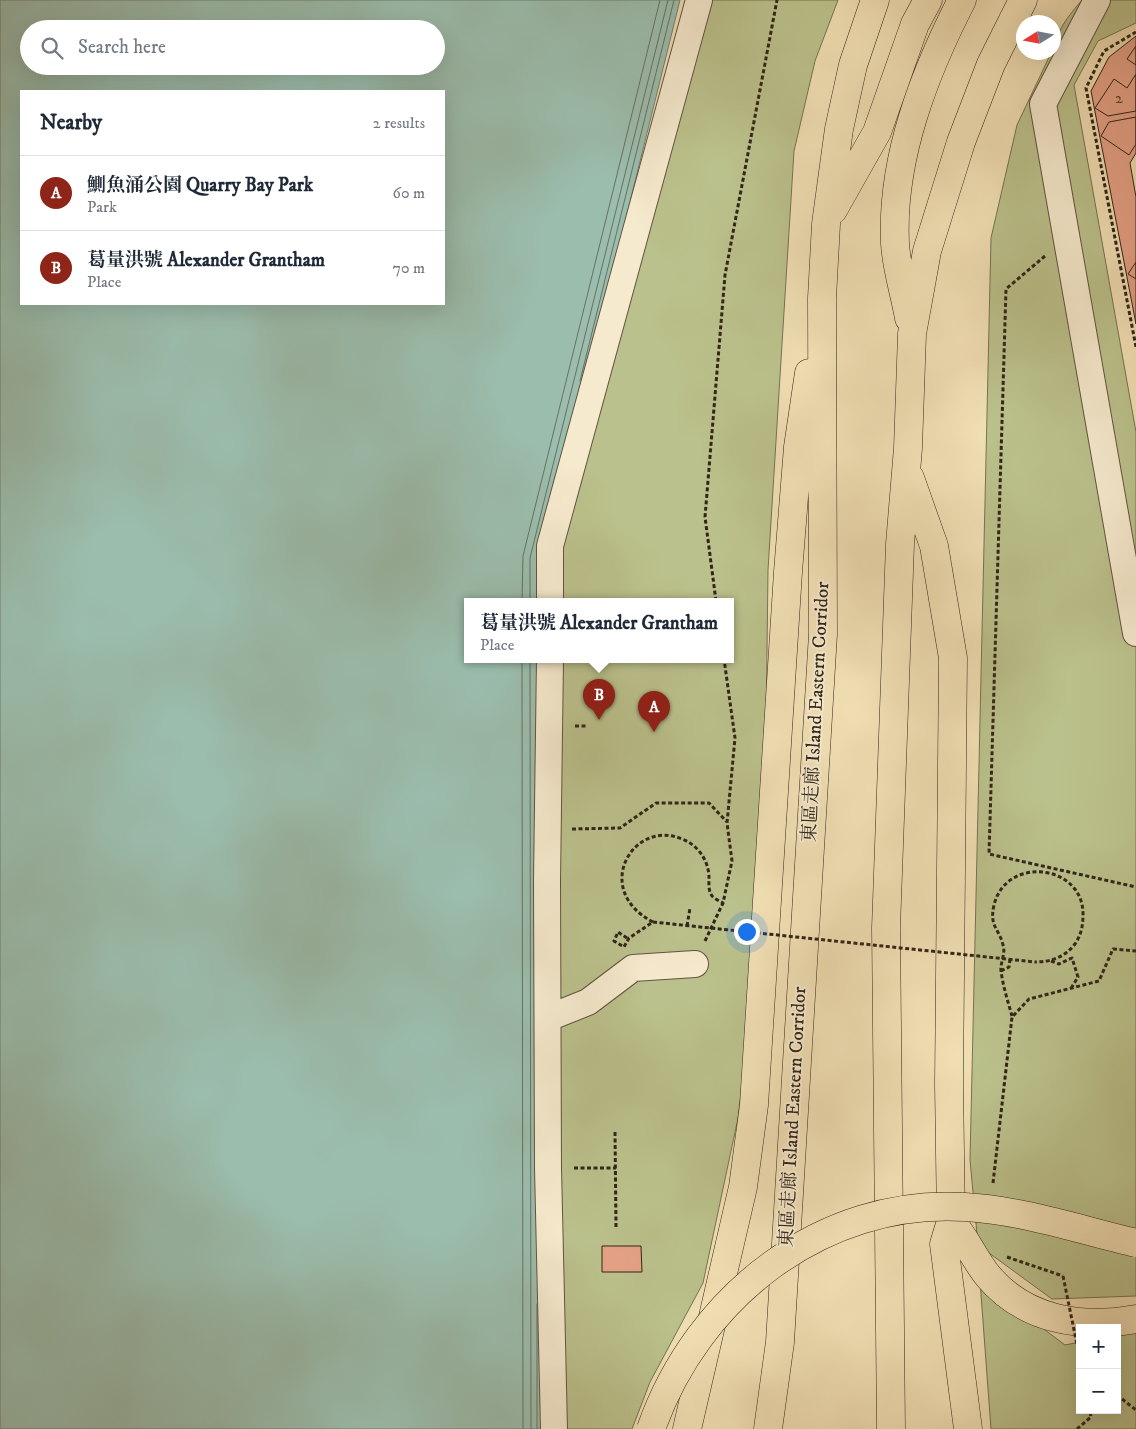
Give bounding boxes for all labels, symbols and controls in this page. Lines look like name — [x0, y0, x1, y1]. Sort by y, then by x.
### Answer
north arrow — [1016, 15, 1061, 60]
search box — [20, 20, 445, 75]
icon: search — [38, 34, 66, 62]
text: Search here — [78, 36, 166, 59]
house number: 2 — [1115, 88, 1123, 108]
text: Nearby — [40, 110, 102, 136]
text: 2 results — [373, 113, 425, 133]
text: 鰂魚涌公園 Quarry Bay Park — [87, 174, 313, 197]
text: A — [51, 183, 61, 203]
text: 60 m — [393, 183, 425, 203]
text: Park — [87, 197, 117, 217]
text: 葛量洪號 Alexander Grantham — [87, 249, 325, 272]
text: B — [51, 258, 61, 278]
text: 70 m — [393, 258, 425, 278]
text: Place — [87, 272, 121, 292]
street label: 東區走廊 Island Eastern Corridor — [798, 581, 834, 843]
popup — [464, 598, 734, 663]
text: 葛量洪號 Alexander Grantham — [480, 612, 718, 635]
text: Place — [480, 635, 514, 655]
pin: B — [583, 679, 615, 720]
pin: A — [638, 691, 670, 732]
your location — [734, 919, 760, 945]
street label: 東區走廊 Island Eastern Corridor — [775, 986, 811, 1248]
map controls — [1076, 1324, 1121, 1414]
button: + — [1076, 1324, 1121, 1369]
button: − — [1076, 1369, 1121, 1414]

